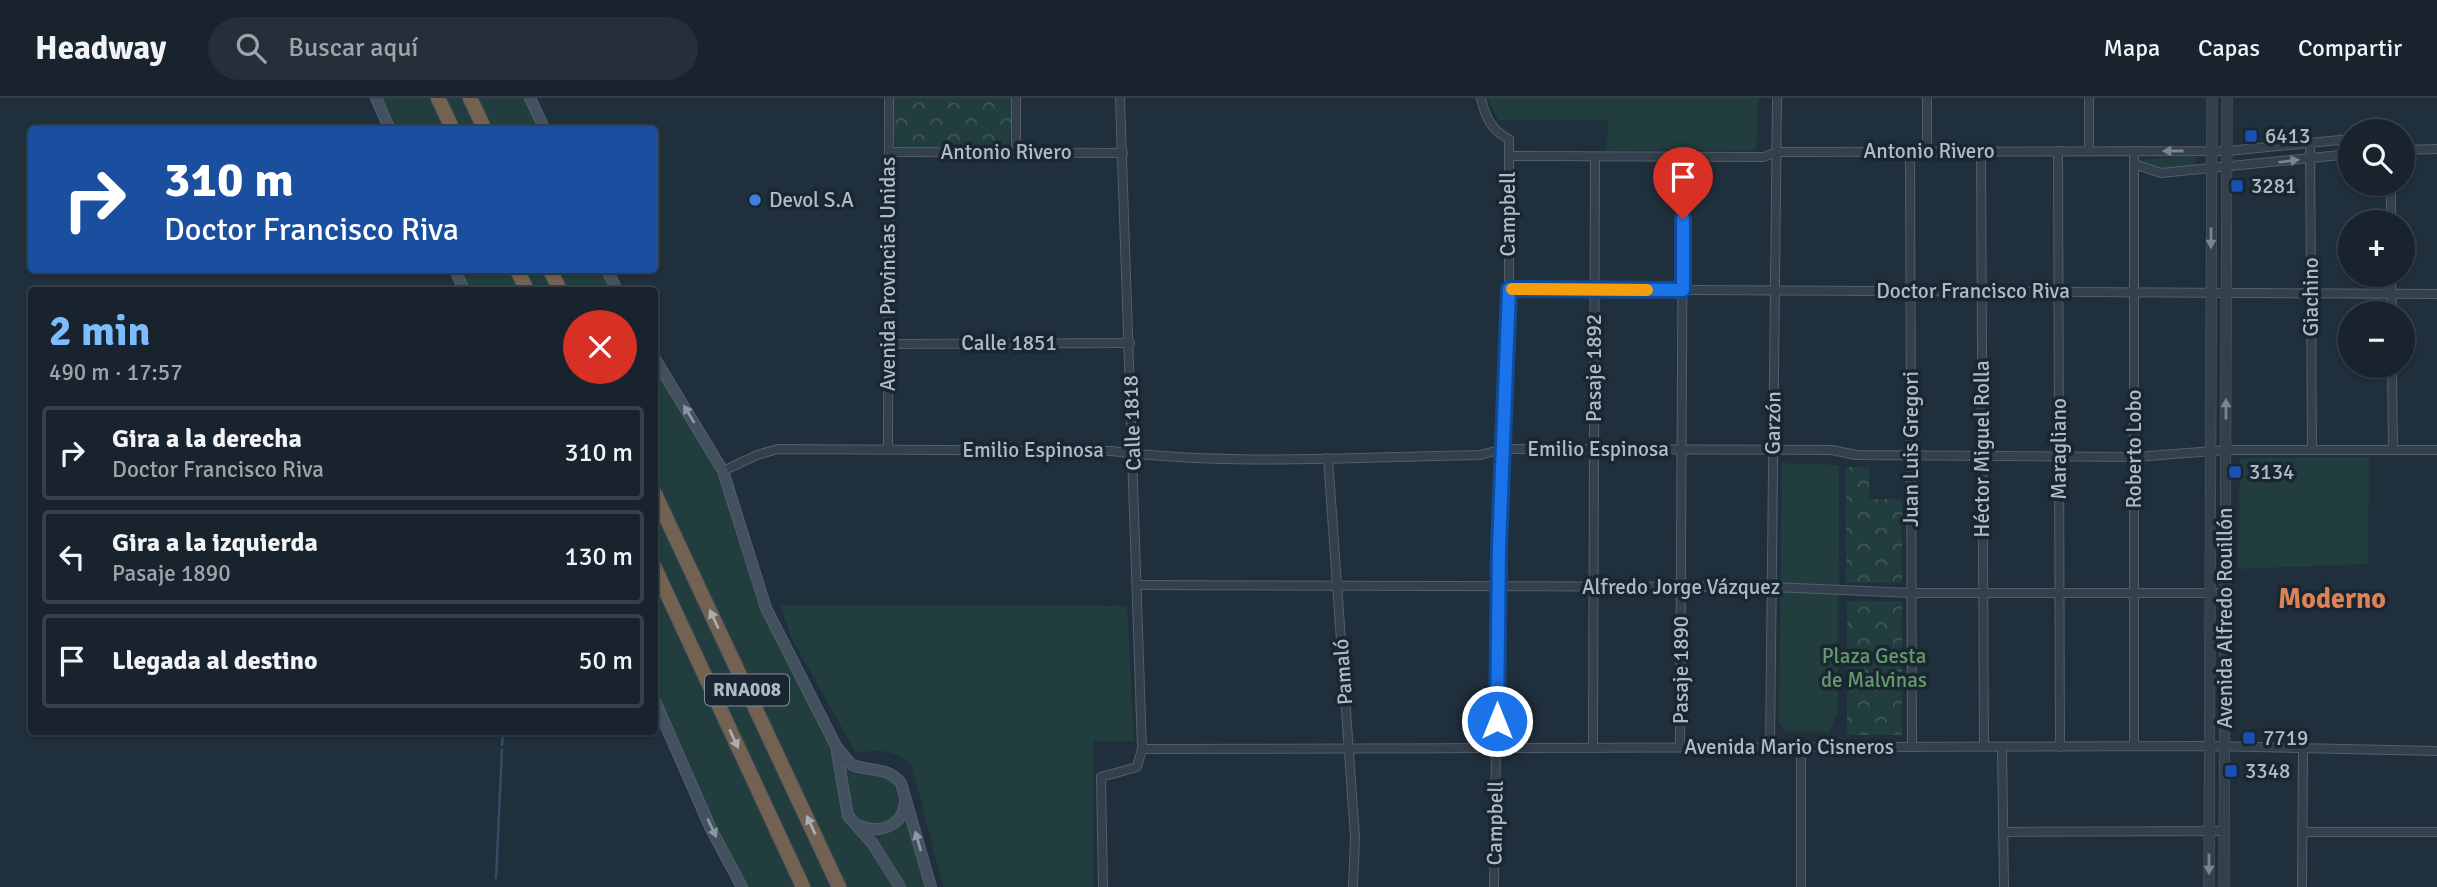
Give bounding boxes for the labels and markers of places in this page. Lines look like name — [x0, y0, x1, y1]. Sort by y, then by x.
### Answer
place label: 6413 — [2265, 123, 2310, 149]
marker: 6413 — [2243, 128, 2259, 144]
pin — [1653, 147, 1713, 219]
place label: 3281 — [2251, 173, 2296, 199]
marker: 3281 — [2229, 178, 2245, 194]
place label: Devol S.A — [769, 187, 854, 213]
marker: Devol S.A — [747, 192, 763, 208]
place label: 3134 — [2249, 459, 2294, 485]
marker: 3134 — [2227, 464, 2243, 480]
place label: 7719 — [2263, 725, 2308, 751]
marker: 7719 — [2241, 730, 2257, 746]
place label: 3348 — [2245, 758, 2290, 784]
marker: 3348 — [2223, 763, 2239, 779]

